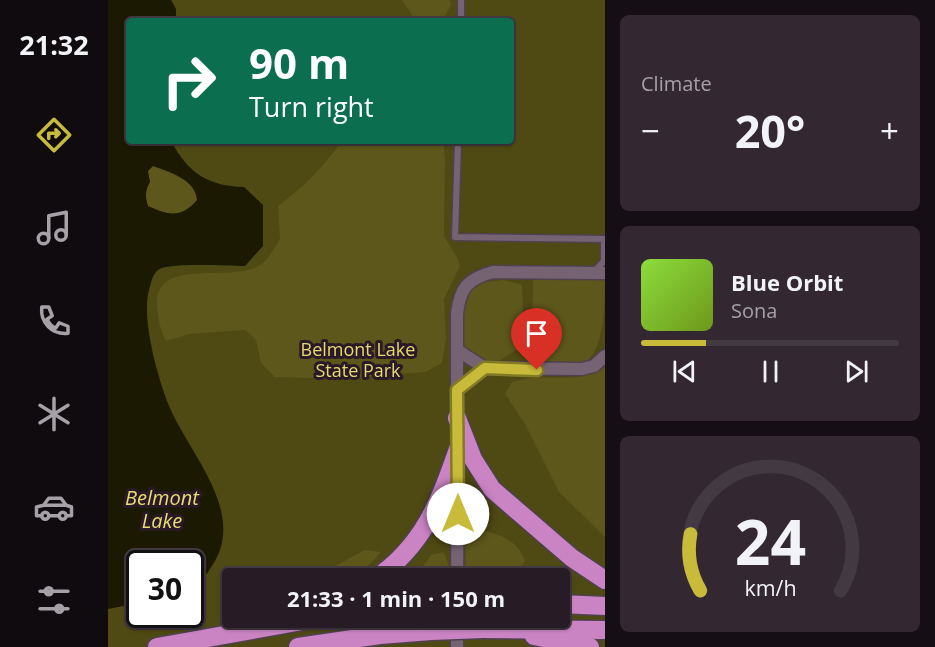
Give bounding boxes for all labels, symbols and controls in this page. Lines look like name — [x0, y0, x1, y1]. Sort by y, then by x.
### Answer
text: 21:32 — [19, 26, 89, 63]
text: 90 m — [249, 34, 349, 91]
icon: right — [150, 42, 228, 120]
text: Climate — [641, 70, 712, 97]
text: Turn right — [249, 88, 374, 125]
text: 20° — [735, 100, 805, 161]
text: − — [641, 108, 660, 153]
text: + — [880, 108, 899, 153]
icon: directions — [33, 114, 75, 156]
icon: music — [33, 207, 75, 249]
text: Blue Orbit — [731, 267, 843, 297]
text: Sona — [731, 297, 777, 324]
icon: phone — [33, 300, 75, 342]
pin — [511, 308, 562, 370]
icon: arrive — [520, 317, 553, 350]
park label: Belmont Lake State Park — [301, 337, 415, 382]
icon: previous — [668, 355, 701, 388]
icon: pause — [754, 355, 787, 388]
icon: next — [840, 355, 873, 388]
icon: climate — [33, 393, 75, 435]
position arrow — [426, 482, 490, 546]
water label: Belmont Lake — [125, 484, 200, 534]
icon: car — [33, 486, 75, 528]
text: 24 — [734, 498, 806, 583]
speed limit sign: 30 — [126, 550, 204, 628]
text: km/h — [744, 574, 796, 603]
icon: filters — [33, 579, 75, 621]
text: 21:33 · 1 min · 150 m — [287, 583, 505, 613]

